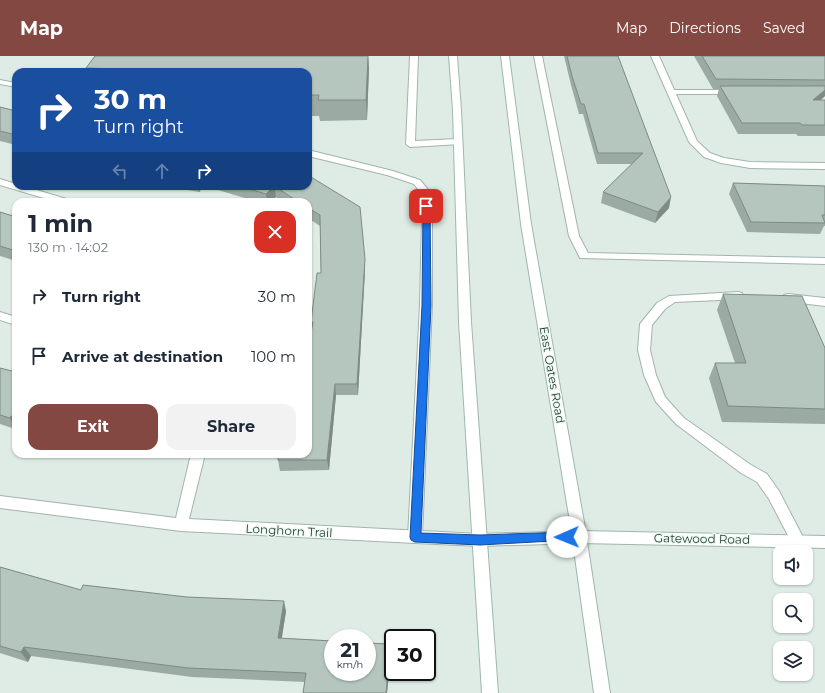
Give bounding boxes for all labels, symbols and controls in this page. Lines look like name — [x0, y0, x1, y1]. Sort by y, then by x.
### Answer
text: Map — [20, 17, 63, 40]
text: Map — [616, 19, 647, 37]
text: Directions — [669, 19, 741, 37]
text: Saved — [763, 19, 805, 37]
text: 30 m — [94, 82, 167, 116]
icon: right — [28, 84, 80, 136]
text: Turn right — [94, 116, 184, 138]
icon: left — [109, 160, 131, 182]
icon: ahead — [151, 160, 173, 182]
icon: right — [193, 160, 215, 182]
pin — [409, 189, 443, 223]
icon: arrive — [415, 195, 437, 217]
text: 1 min — [28, 209, 93, 238]
button: close — [254, 211, 296, 253]
text: 130 m · 14:02 — [28, 239, 108, 255]
icon: right — [28, 285, 50, 307]
text: Turn right — [62, 287, 141, 306]
text: 30 m — [258, 287, 296, 306]
street label: East Oates Road — [537, 325, 568, 425]
icon: arrive — [28, 345, 50, 367]
text: Arrive at destination — [62, 347, 223, 366]
text: 100 m — [251, 347, 296, 366]
button: Exit — [28, 404, 158, 450]
button: Share — [166, 404, 296, 450]
position arrow — [546, 516, 588, 558]
street label: Longhorn Trail — [245, 521, 333, 540]
street label: Gatewood Road — [654, 530, 750, 547]
map controls — [773, 545, 813, 681]
button: sound — [773, 545, 813, 585]
button: search — [773, 593, 813, 633]
speed limit sign: 30 — [384, 629, 436, 681]
text: 21 — [340, 638, 360, 662]
button: layers — [773, 641, 813, 681]
text: km/h — [337, 658, 363, 671]

